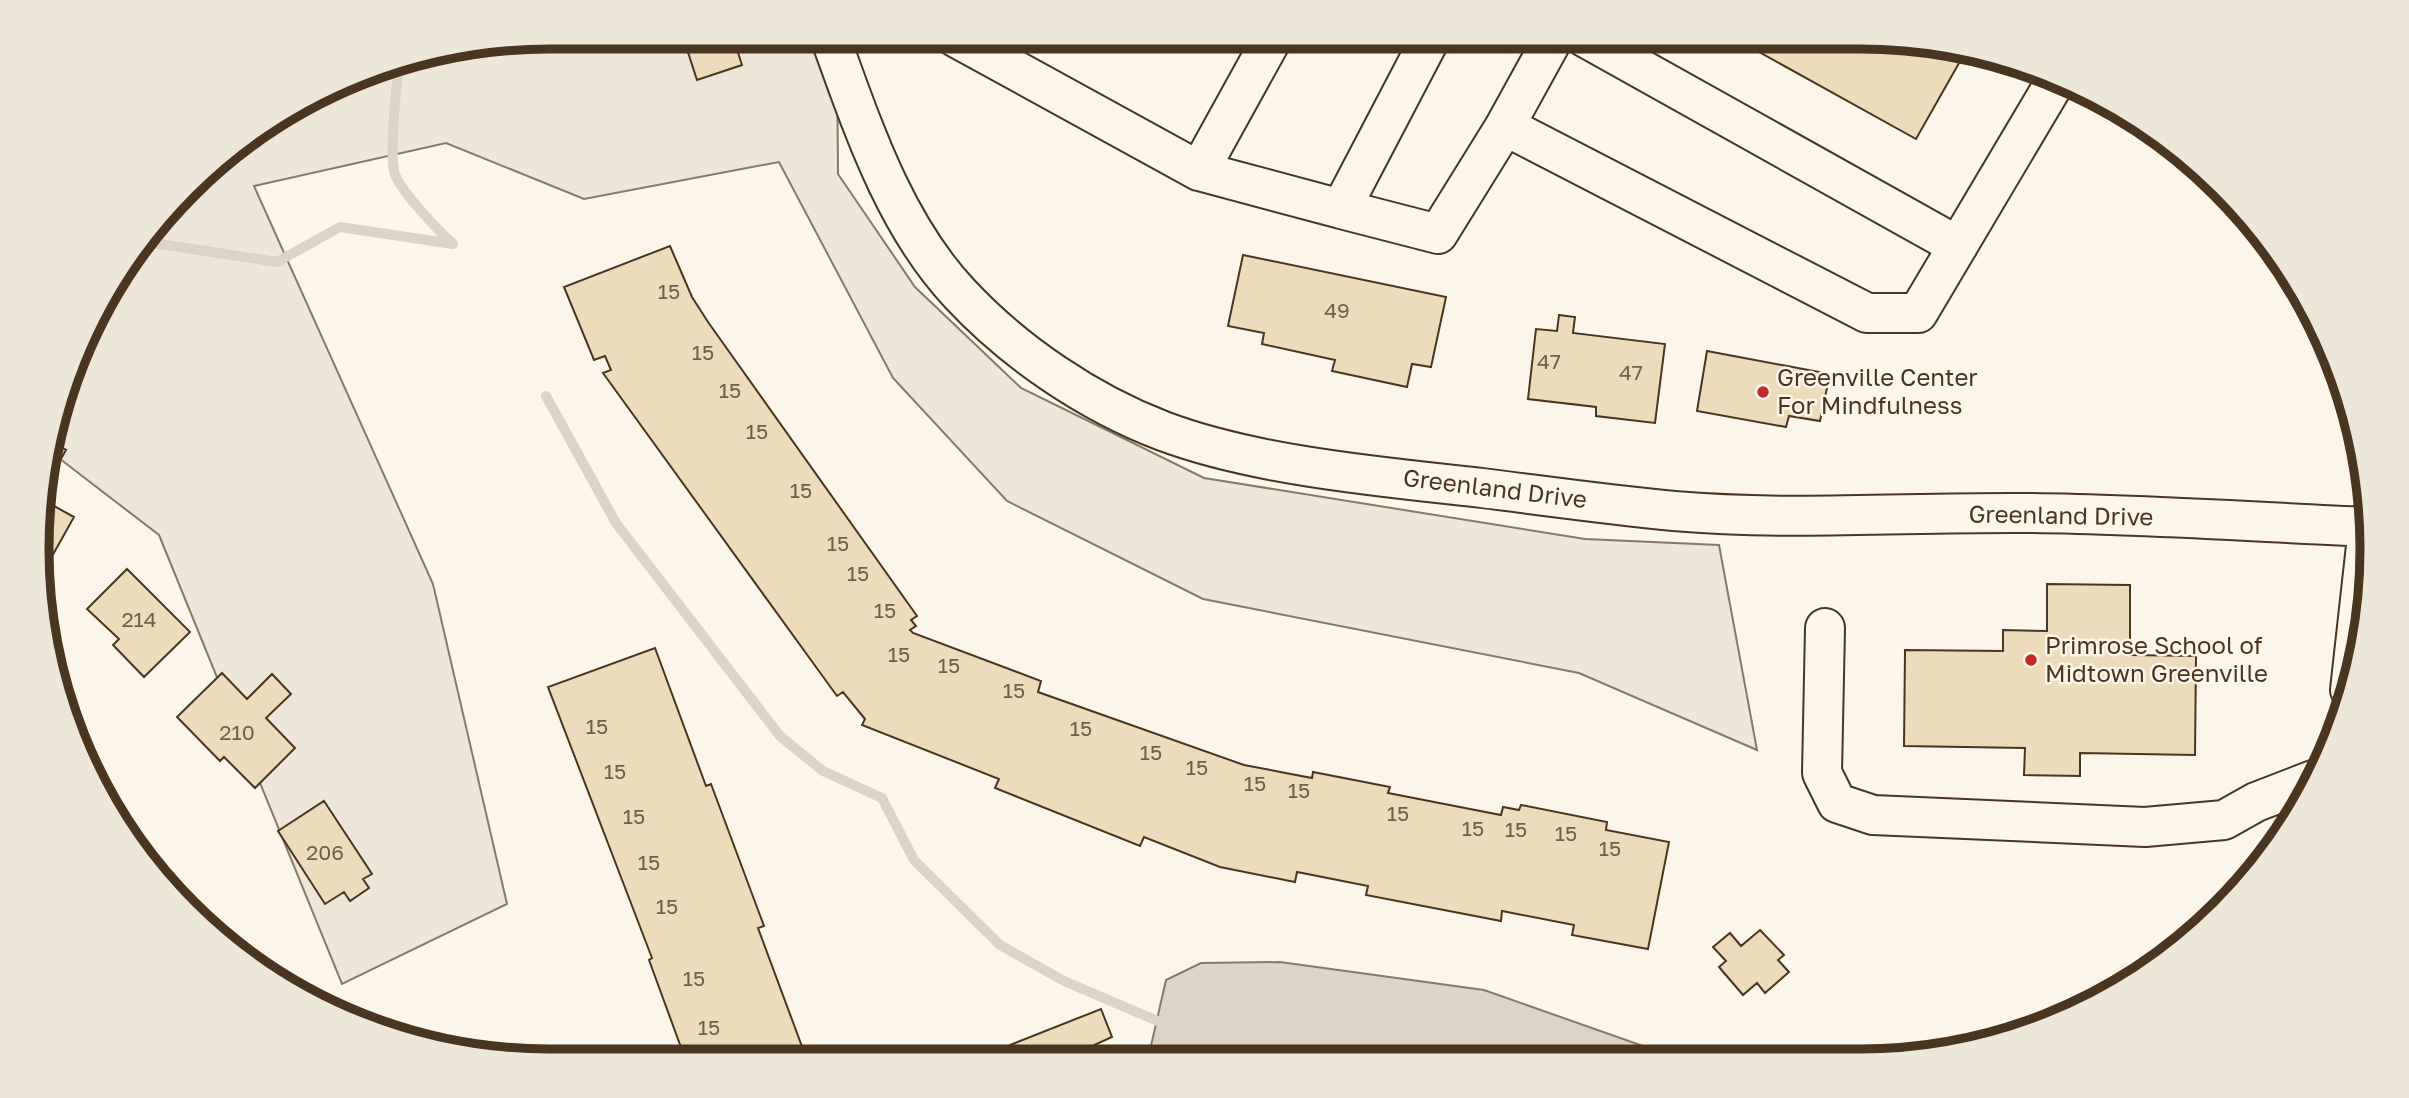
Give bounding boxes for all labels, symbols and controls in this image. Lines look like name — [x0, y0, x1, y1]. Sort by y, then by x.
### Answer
house number: 15 — [658, 278, 680, 304]
house number: 49 — [1324, 297, 1350, 323]
house number: 15 — [692, 339, 714, 365]
house number: 47 — [1537, 348, 1561, 374]
house number: 47 — [1619, 359, 1643, 385]
place label: Greenville Center For Mindfulness — [1777, 362, 1978, 419]
house number: 15 — [719, 377, 741, 403]
marker: Greenville Center For Mindfulness — [1755, 384, 1771, 400]
house number: 15 — [746, 418, 768, 444]
street label: Greenland Drive — [1402, 462, 1589, 513]
house number: 15 — [790, 477, 812, 503]
street label: Greenland Drive — [1968, 498, 2154, 531]
house number: 15 — [827, 530, 849, 556]
house number: 15 — [847, 560, 869, 586]
house number: 15 — [874, 597, 896, 623]
house number: 214 — [121, 606, 157, 632]
place label: Primrose School of Midtown Greenville — [2045, 630, 2268, 687]
house number: 15 — [888, 641, 910, 667]
house number: 15 — [938, 652, 960, 678]
marker: Primrose School of Midtown Greenville — [2023, 652, 2039, 668]
house number: 15 — [1003, 677, 1025, 703]
house number: 15 — [586, 713, 608, 739]
house number: 15 — [1070, 715, 1092, 741]
house number: 210 — [219, 719, 255, 745]
house number: 15 — [1140, 739, 1162, 765]
house number: 15 — [1186, 754, 1208, 780]
house number: 15 — [604, 758, 626, 784]
house number: 15 — [1244, 770, 1266, 796]
house number: 15 — [1288, 777, 1310, 803]
house number: 15 — [1387, 800, 1409, 826]
house number: 15 — [623, 803, 645, 829]
house number: 15 — [1462, 815, 1484, 841]
house number: 15 — [1505, 816, 1527, 842]
house number: 15 — [1555, 820, 1577, 846]
house number: 15 — [1599, 835, 1621, 861]
house number: 206 — [306, 839, 344, 865]
house number: 15 — [638, 849, 660, 875]
house number: 15 — [656, 893, 678, 919]
house number: 15 — [683, 965, 705, 991]
house number: 15 — [698, 1014, 720, 1040]

